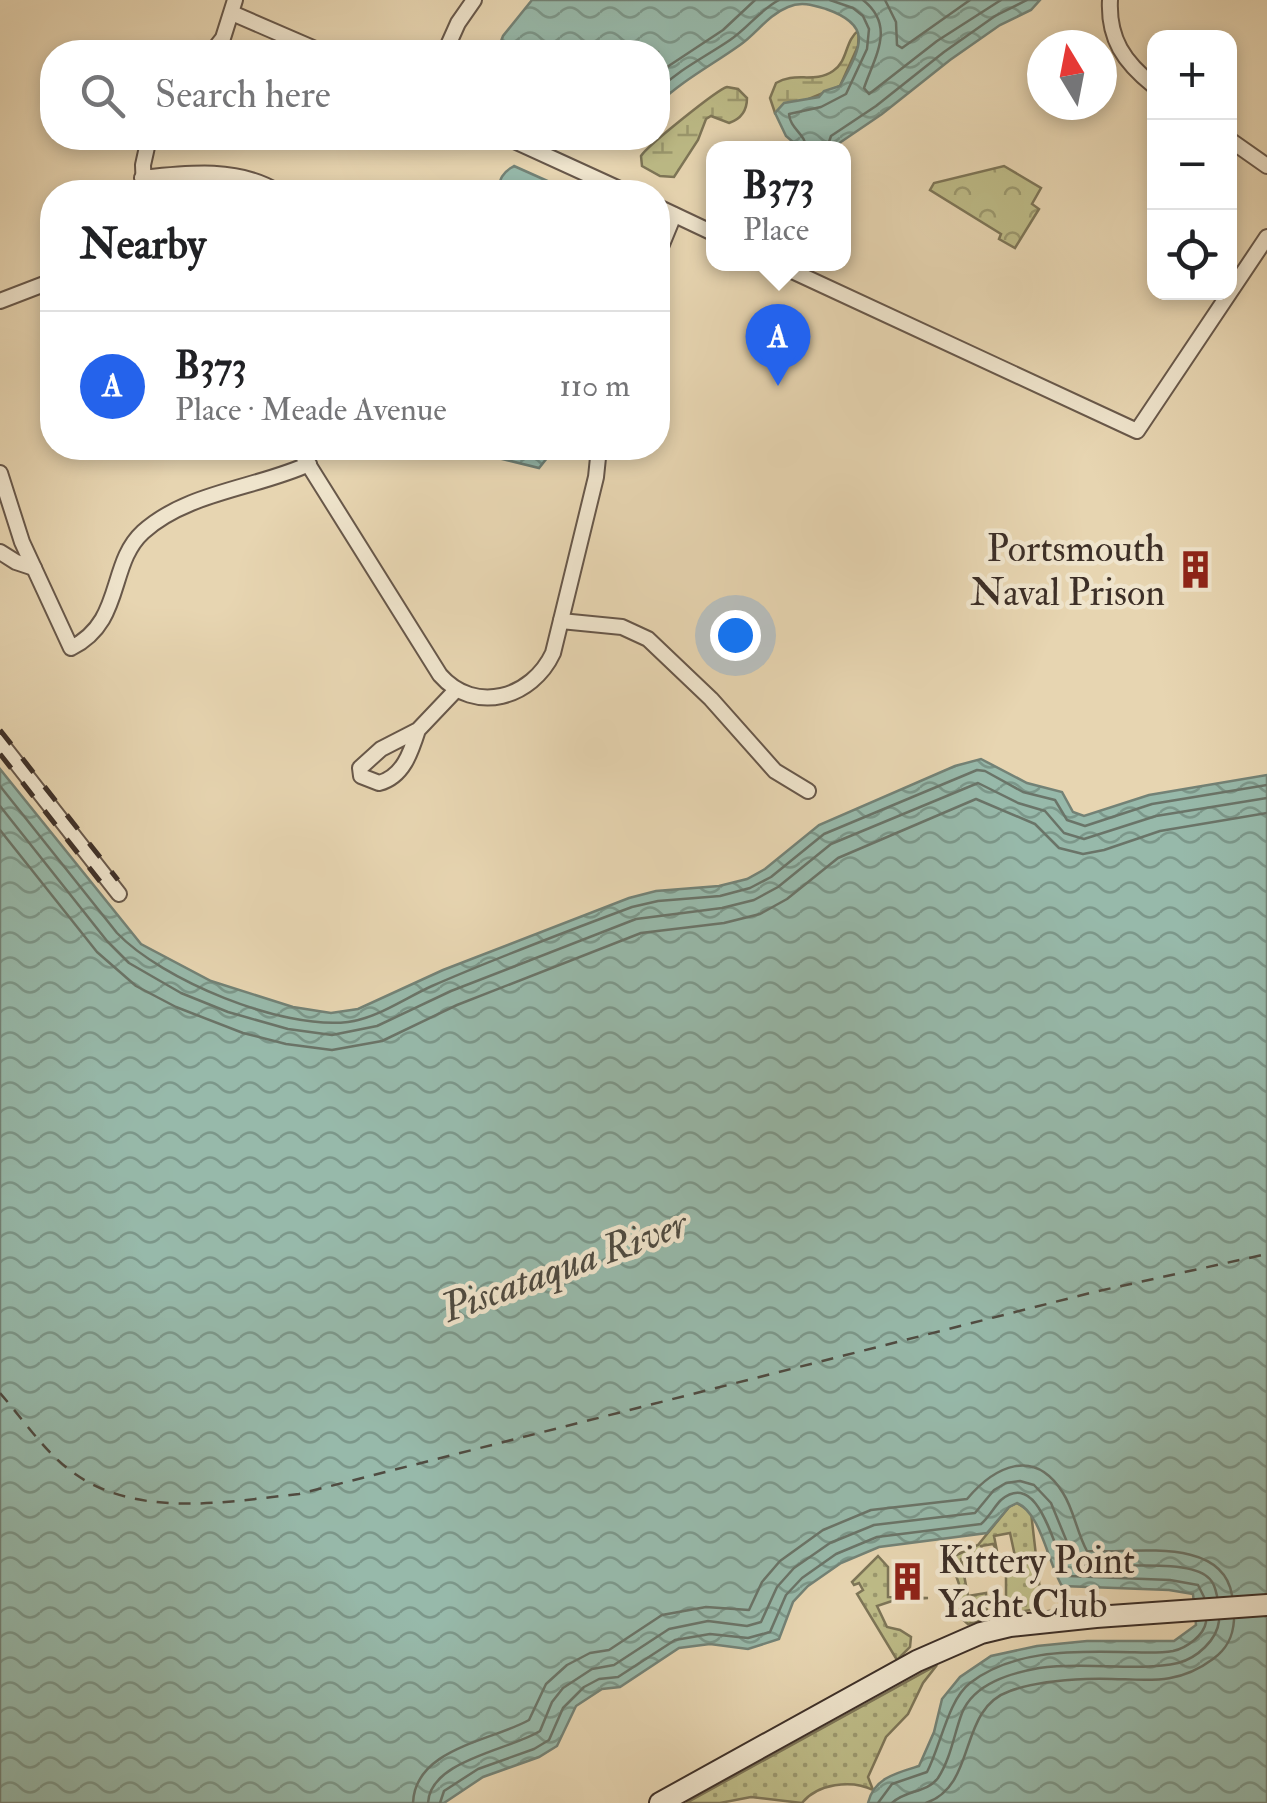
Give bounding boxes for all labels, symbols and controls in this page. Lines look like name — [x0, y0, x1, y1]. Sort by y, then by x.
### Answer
north arrow — [1027, 30, 1117, 120]
map controls — [1147, 30, 1237, 300]
button: + — [1147, 30, 1237, 120]
search box — [40, 40, 670, 150]
icon: search — [75, 68, 130, 123]
text: Search here — [155, 71, 331, 119]
button: − — [1147, 120, 1237, 210]
popup — [706, 141, 851, 271]
text: B373 — [743, 162, 814, 210]
text: Place — [743, 210, 809, 250]
button: locate — [1147, 210, 1237, 300]
text: Nearby — [80, 219, 206, 271]
pin: A — [746, 304, 810, 386]
text: B373 — [175, 342, 247, 390]
text: A — [102, 366, 123, 406]
text: 110 m — [559, 366, 630, 406]
text: Place · Meade Avenue — [175, 390, 447, 430]
place label: Portsmouth Naval Prison — [970, 525, 1165, 617]
building icon: Portsmouth Naval Prison — [1174, 549, 1216, 591]
your location — [710, 610, 761, 661]
water label: Piscataqua River — [434, 1198, 696, 1335]
place label: Kittery Point Yacht Club — [938, 1537, 1135, 1629]
building icon: Kittery Point Yacht Club — [887, 1561, 929, 1603]

